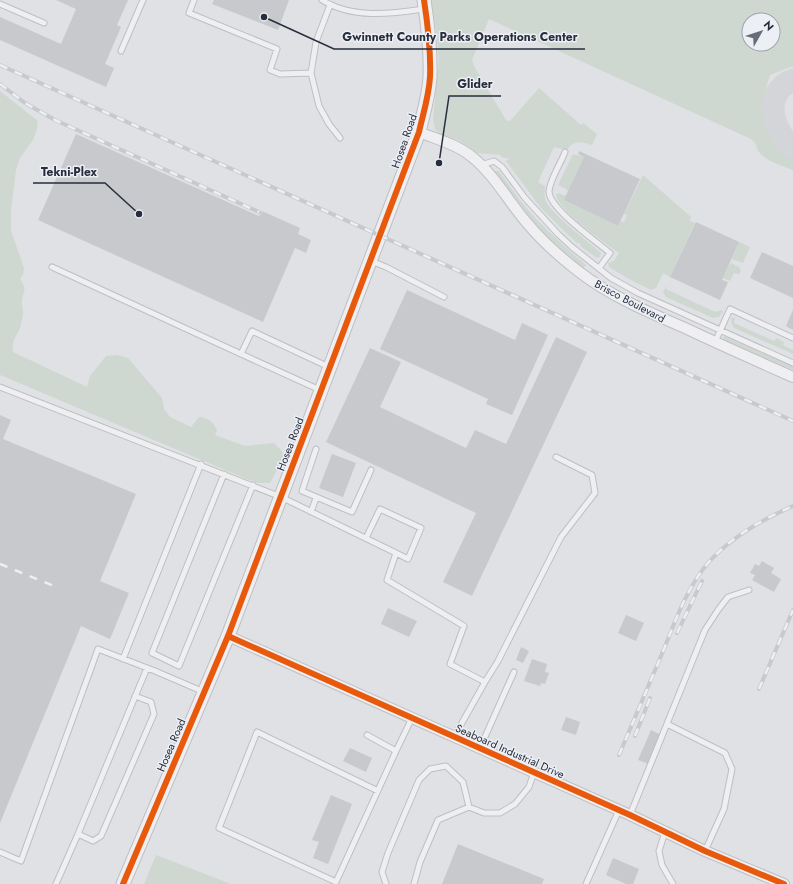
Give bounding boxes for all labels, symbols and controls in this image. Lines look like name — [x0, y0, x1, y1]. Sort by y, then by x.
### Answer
north arrow — [741, 12, 781, 52]
text: N — [760, 17, 778, 34]
callout: Gwinnett County Parks Operations Center — [334, 25, 585, 49]
text: Gwinnett County Parks Operations Center — [342, 28, 578, 46]
callout: Glider — [449, 72, 501, 96]
text: Glider — [457, 75, 493, 93]
street label: Hosea Road — [387, 112, 421, 170]
callout: Tekni-Plex — [33, 159, 105, 183]
text: Tekni-Plex — [41, 163, 98, 181]
street label: Brisco Boulevard — [592, 276, 668, 326]
street label: Hosea Road — [272, 415, 308, 473]
street label: Hosea Road — [153, 716, 189, 774]
street label: Seaboard Industrial Drive — [453, 720, 567, 782]

